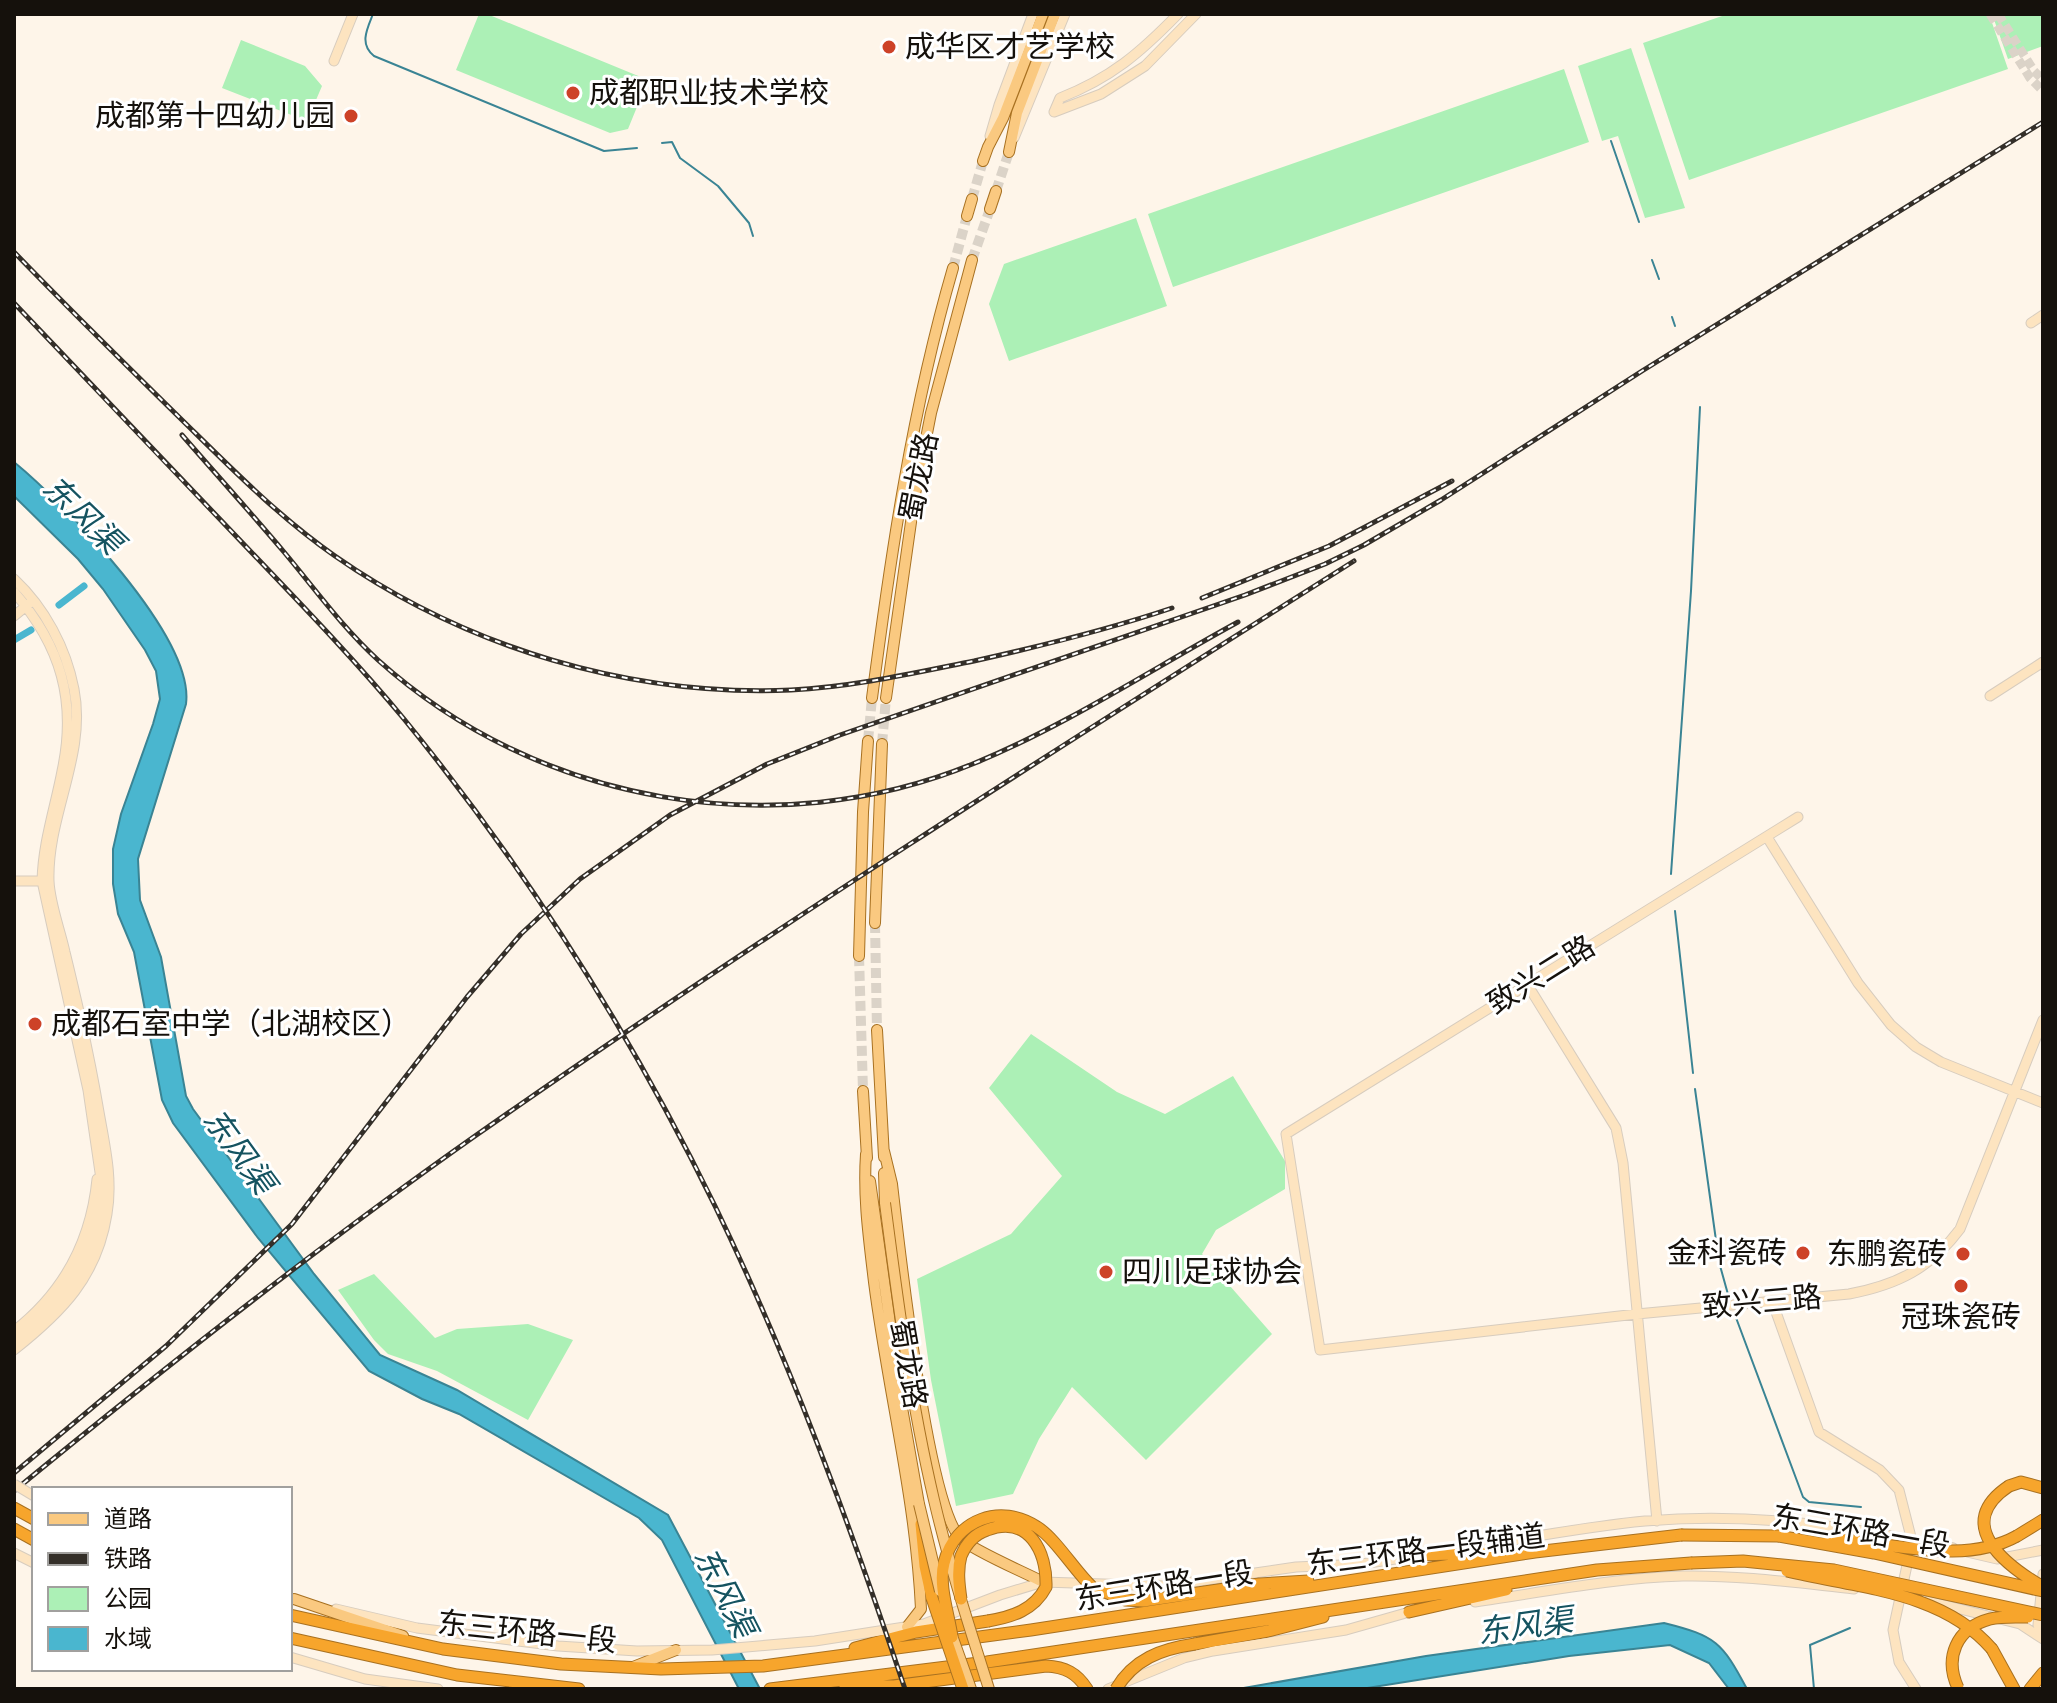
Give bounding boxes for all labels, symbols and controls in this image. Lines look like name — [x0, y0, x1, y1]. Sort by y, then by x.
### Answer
place label: 成华区才艺学校 — [905, 31, 1115, 63]
marker: 成华区才艺学校 — [880, 38, 898, 56]
place label: 成都职业技术学校 — [589, 77, 829, 109]
marker: 成都职业技术学校 — [564, 84, 582, 102]
place label: 成都第十四幼儿园 — [95, 100, 335, 132]
marker: 成都第十四幼儿园 — [342, 107, 360, 125]
street label: 蜀龙路 — [895, 430, 943, 524]
water label: 东风渠 — [37, 469, 132, 563]
street label: 致兴二路 — [1482, 930, 1600, 1020]
place label: 成都石室中学（北湖校区） — [51, 1008, 411, 1040]
marker: 成都石室中学（北湖校区） — [26, 1015, 44, 1033]
water label: 东风渠 — [197, 1102, 283, 1203]
place label: 金科瓷砖 — [1667, 1237, 1787, 1269]
place label: 东鹏瓷砖 — [1827, 1238, 1947, 1270]
marker: 金科瓷砖 — [1794, 1244, 1812, 1262]
marker: 东鹏瓷砖 — [1954, 1245, 1972, 1263]
place label: 四川足球协会 — [1122, 1256, 1302, 1288]
marker: 四川足球协会 — [1097, 1263, 1115, 1281]
marker: 冠珠瓷砖 — [1952, 1277, 1970, 1295]
street label: 致兴三路 — [1701, 1281, 1823, 1323]
place label: 冠珠瓷砖 — [1901, 1301, 2021, 1333]
street label: 蜀龙路 — [884, 1317, 932, 1411]
legend — [32, 1487, 292, 1671]
street label: 东三环路一段 — [1770, 1500, 1952, 1562]
text: 道路 — [104, 1506, 152, 1532]
street label: 东三环路一段辅道 — [1305, 1519, 1547, 1581]
water label: 东风渠 — [688, 1542, 764, 1646]
text: 铁路 — [104, 1546, 152, 1572]
street label: 东三环路一段 — [1073, 1556, 1255, 1616]
text: 公园 — [104, 1587, 152, 1612]
water label: 东风渠 — [1475, 1602, 1579, 1650]
street label: 东三环路一段 — [436, 1607, 618, 1657]
text: 水域 — [104, 1626, 152, 1652]

